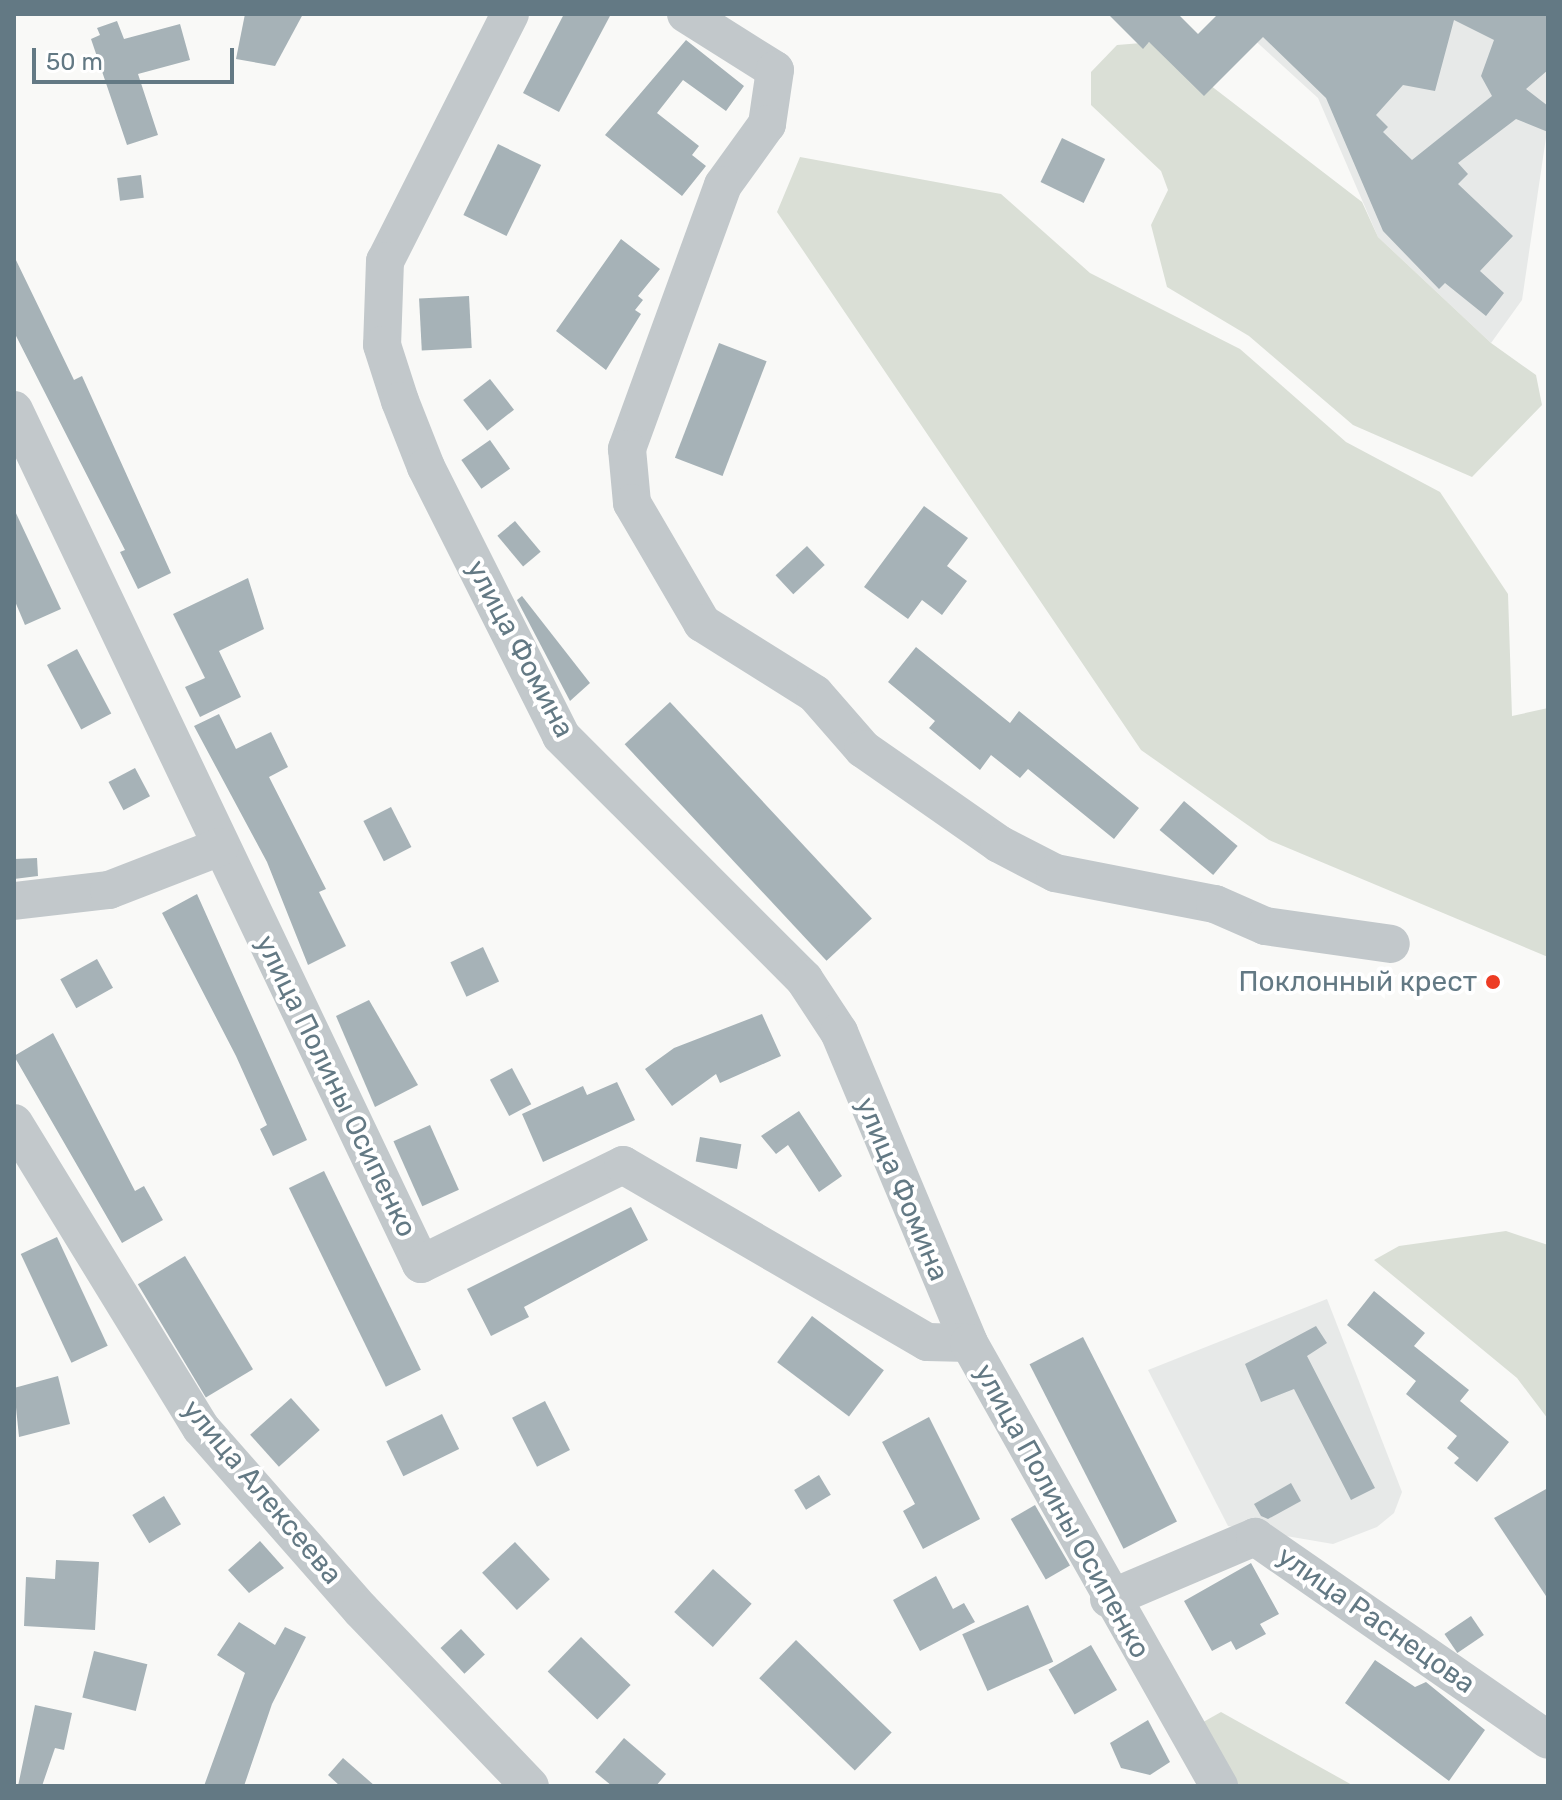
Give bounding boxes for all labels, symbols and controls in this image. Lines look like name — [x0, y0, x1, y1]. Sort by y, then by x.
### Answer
scale bar — [36, 32, 238, 82]
text: 50 m — [46, 48, 103, 76]
street label: улица Фомина — [459, 555, 581, 743]
street label: улица Полины Осипенко — [248, 930, 424, 1242]
place label: Поклонный крест — [1239, 965, 1477, 999]
marker: Поклонный крест — [1484, 973, 1502, 991]
street label: улица Фомина — [848, 1092, 956, 1286]
street label: улица Полины Осипенко — [967, 1358, 1157, 1664]
street label: улица Алексеева — [175, 1393, 349, 1591]
street label: улица Раснецова — [1271, 1539, 1481, 1701]

